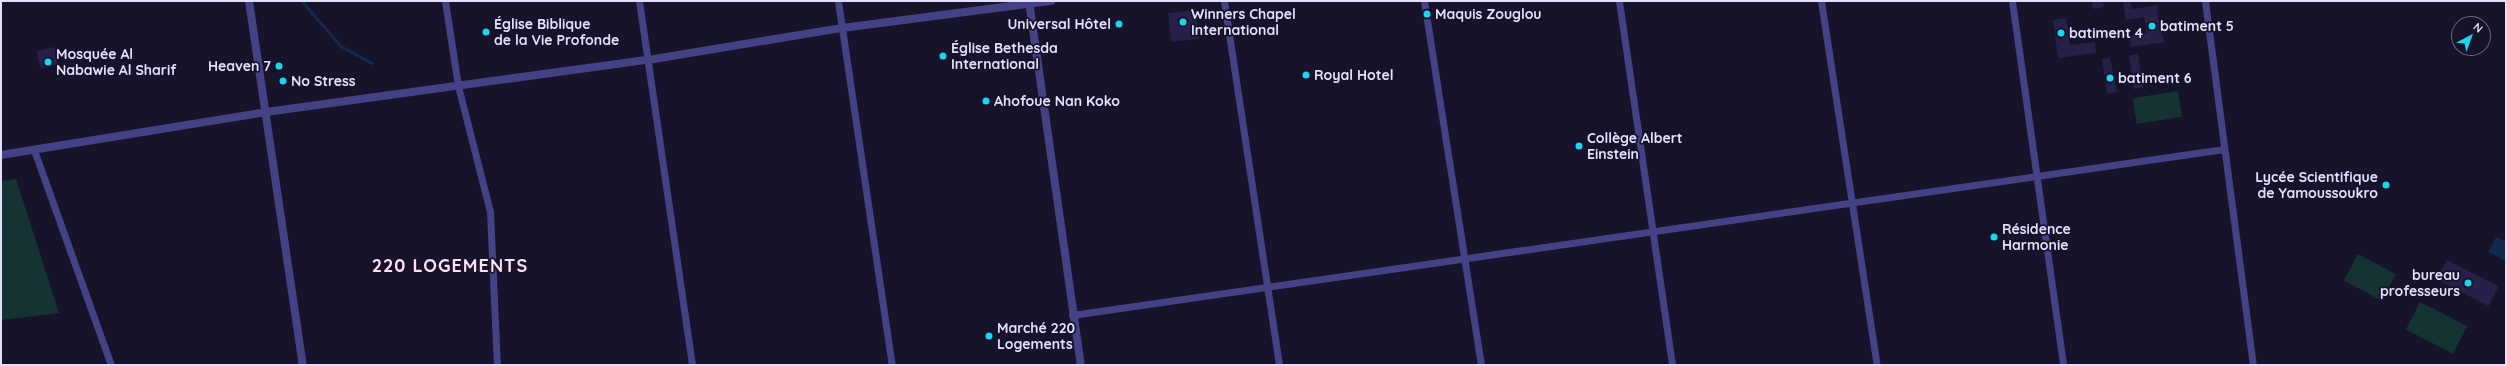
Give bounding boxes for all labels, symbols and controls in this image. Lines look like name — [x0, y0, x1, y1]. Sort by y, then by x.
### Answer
place label: Winners Chapel International — [1191, 6, 1296, 38]
place label: Maquis Zouglou — [1435, 6, 1542, 22]
marker: Maquis Zouglou — [1422, 9, 1432, 19]
place label: Église Biblique de la Vie Profonde — [494, 16, 619, 48]
place label: Universal Hôtel — [1007, 16, 1111, 32]
north arrow — [2451, 16, 2491, 56]
marker: Winners Chapel International — [1178, 17, 1188, 27]
place label: batiment 5 — [2160, 18, 2234, 34]
marker: Universal Hôtel — [1114, 19, 1124, 29]
text: N — [2471, 20, 2486, 36]
marker: batiment 5 — [2147, 21, 2157, 31]
place label: batiment 4 — [2069, 25, 2143, 41]
marker: Église Biblique de la Vie Profonde — [481, 27, 491, 37]
marker: batiment 4 — [2056, 28, 2066, 38]
place label: Église Bethesda International — [951, 40, 1058, 72]
place label: Mosquée Al Nabawie Al Sharif — [56, 46, 176, 78]
marker: Église Bethesda International — [938, 51, 948, 61]
marker: Mosquée Al Nabawie Al Sharif — [43, 57, 53, 67]
place label: Heaven 7 — [208, 58, 271, 74]
marker: Heaven 7 — [274, 61, 284, 71]
place label: Royal Hotel — [1314, 67, 1393, 83]
marker: Royal Hotel — [1301, 70, 1311, 80]
place label: batiment 6 — [2118, 70, 2192, 86]
place label: No Stress — [291, 73, 356, 89]
marker: batiment 6 — [2105, 73, 2115, 83]
marker: No Stress — [278, 76, 288, 86]
place label: Ahofoue Nan Koko — [994, 93, 1120, 109]
marker: Ahofoue Nan Koko — [981, 96, 991, 106]
place label: Collège Albert Einstein — [1587, 130, 1683, 162]
marker: Collège Albert Einstein — [1574, 141, 1584, 151]
place label: Lycée Scientifique de Yamoussoukro — [2255, 169, 2378, 202]
marker: Lycée Scientifique de Yamoussoukro — [2381, 180, 2391, 190]
place label: Résidence Harmonie — [2002, 221, 2071, 254]
marker: Résidence Harmonie — [1989, 232, 1999, 242]
district label: 220 LOGEMENTS — [372, 255, 528, 277]
place label: bureau professeurs — [2380, 267, 2460, 300]
marker: bureau professeurs — [2463, 278, 2473, 288]
place label: Marché 220 Logements — [997, 320, 1075, 352]
marker: Marché 220 Logements — [984, 331, 994, 341]

